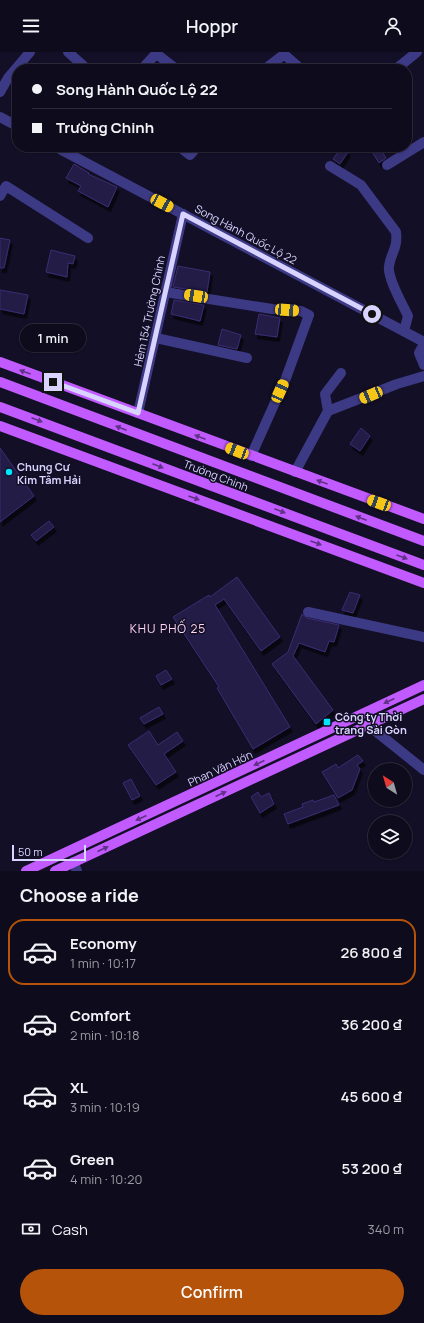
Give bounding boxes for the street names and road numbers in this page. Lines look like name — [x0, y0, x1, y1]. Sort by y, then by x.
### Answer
street label: Song Hành Quốc Lộ 22 — [192, 201, 300, 267]
street label: Hẻm 154 Trường Chinh — [130, 254, 168, 368]
street label: Trường Chinh — [181, 456, 251, 494]
street label: Phan Văn Hớn — [185, 746, 255, 790]

